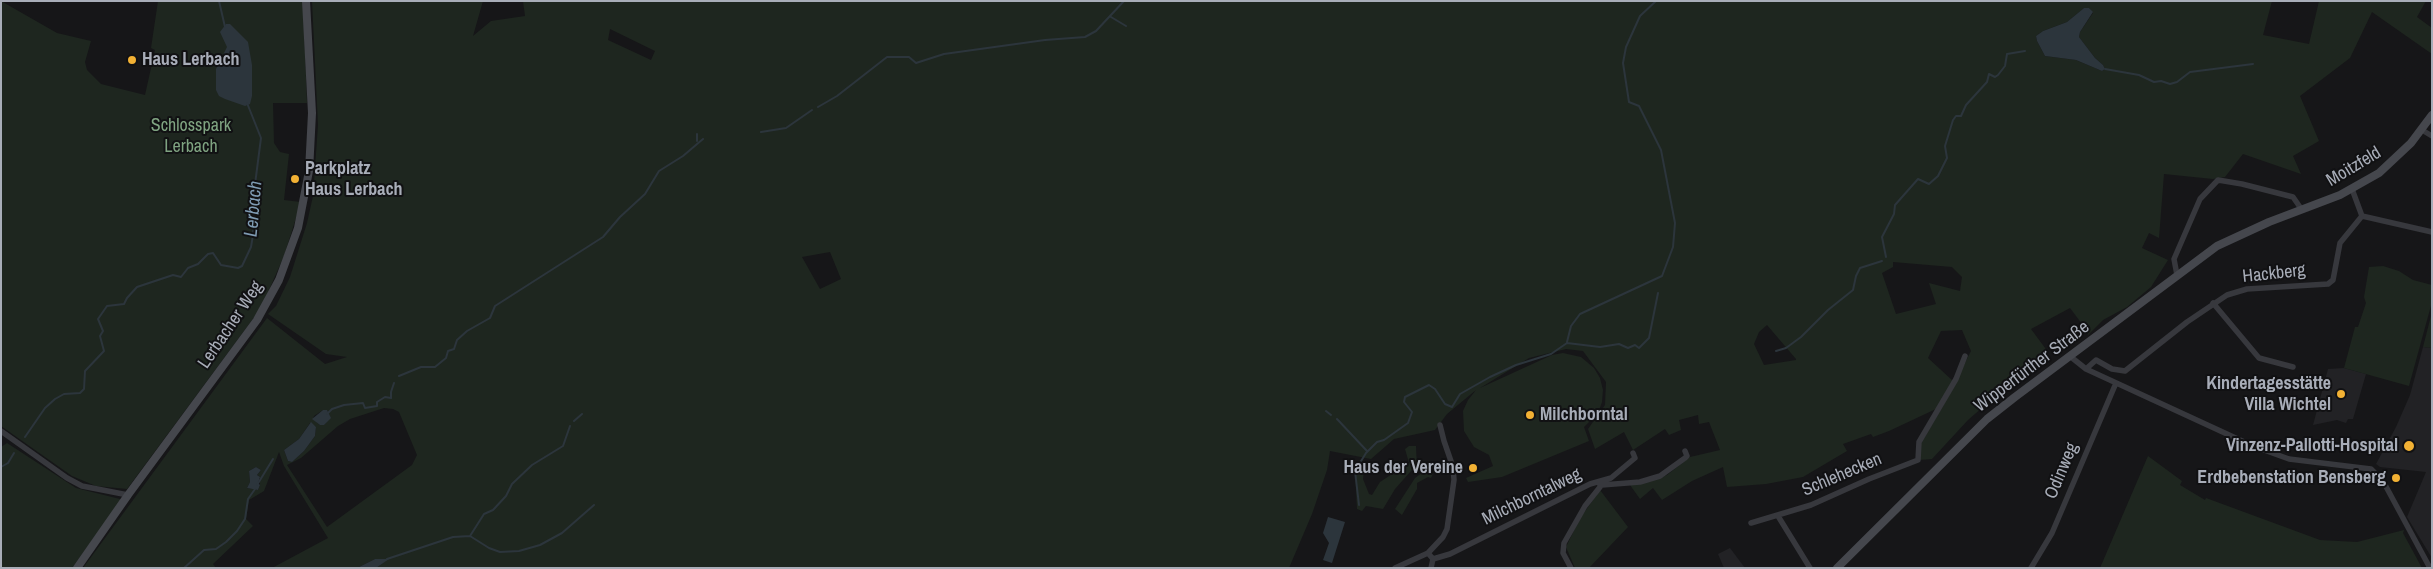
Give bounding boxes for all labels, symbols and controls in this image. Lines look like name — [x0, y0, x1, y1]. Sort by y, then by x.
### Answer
place label: Haus Lerbach — [142, 49, 240, 71]
marker: Haus Lerbach — [126, 54, 138, 66]
park label: Schlosspark Lerbach — [151, 115, 231, 158]
street label: Moitzfeld — [2323, 142, 2385, 192]
place label: Parkplatz Haus Lerbach — [305, 158, 403, 200]
marker: Parkplatz Haus Lerbach — [289, 173, 301, 185]
water label: Lerbach — [240, 180, 268, 238]
street label: Hackberg — [2241, 260, 2307, 288]
street label: Lerbacher Weg — [194, 277, 268, 373]
street label: Wipperfürther Straße — [1970, 317, 2094, 417]
place label: Kindertagesstätte Villa Wichtel — [2206, 373, 2331, 416]
marker: Kindertagesstätte Villa Wichtel — [2335, 388, 2347, 400]
place label: Milchborntal — [1540, 404, 1628, 426]
marker: Milchborntal — [1524, 409, 1536, 421]
place label: Vinzenz-Pallotti-Hospital — [2226, 435, 2398, 457]
marker: Vinzenz-Pallotti-Hospital — [2402, 439, 2416, 453]
street label: Odinweg — [2041, 440, 2083, 502]
street label: Schlehecken — [1799, 449, 1885, 501]
place label: Haus der Vereine — [1343, 457, 1463, 479]
marker: Haus der Vereine — [1467, 462, 1479, 474]
street label: Milchborntalweg — [1479, 464, 1585, 530]
place label: Erdbebenstation Bensberg — [2197, 467, 2386, 489]
marker: Erdbebenstation Bensberg — [2390, 472, 2402, 484]

